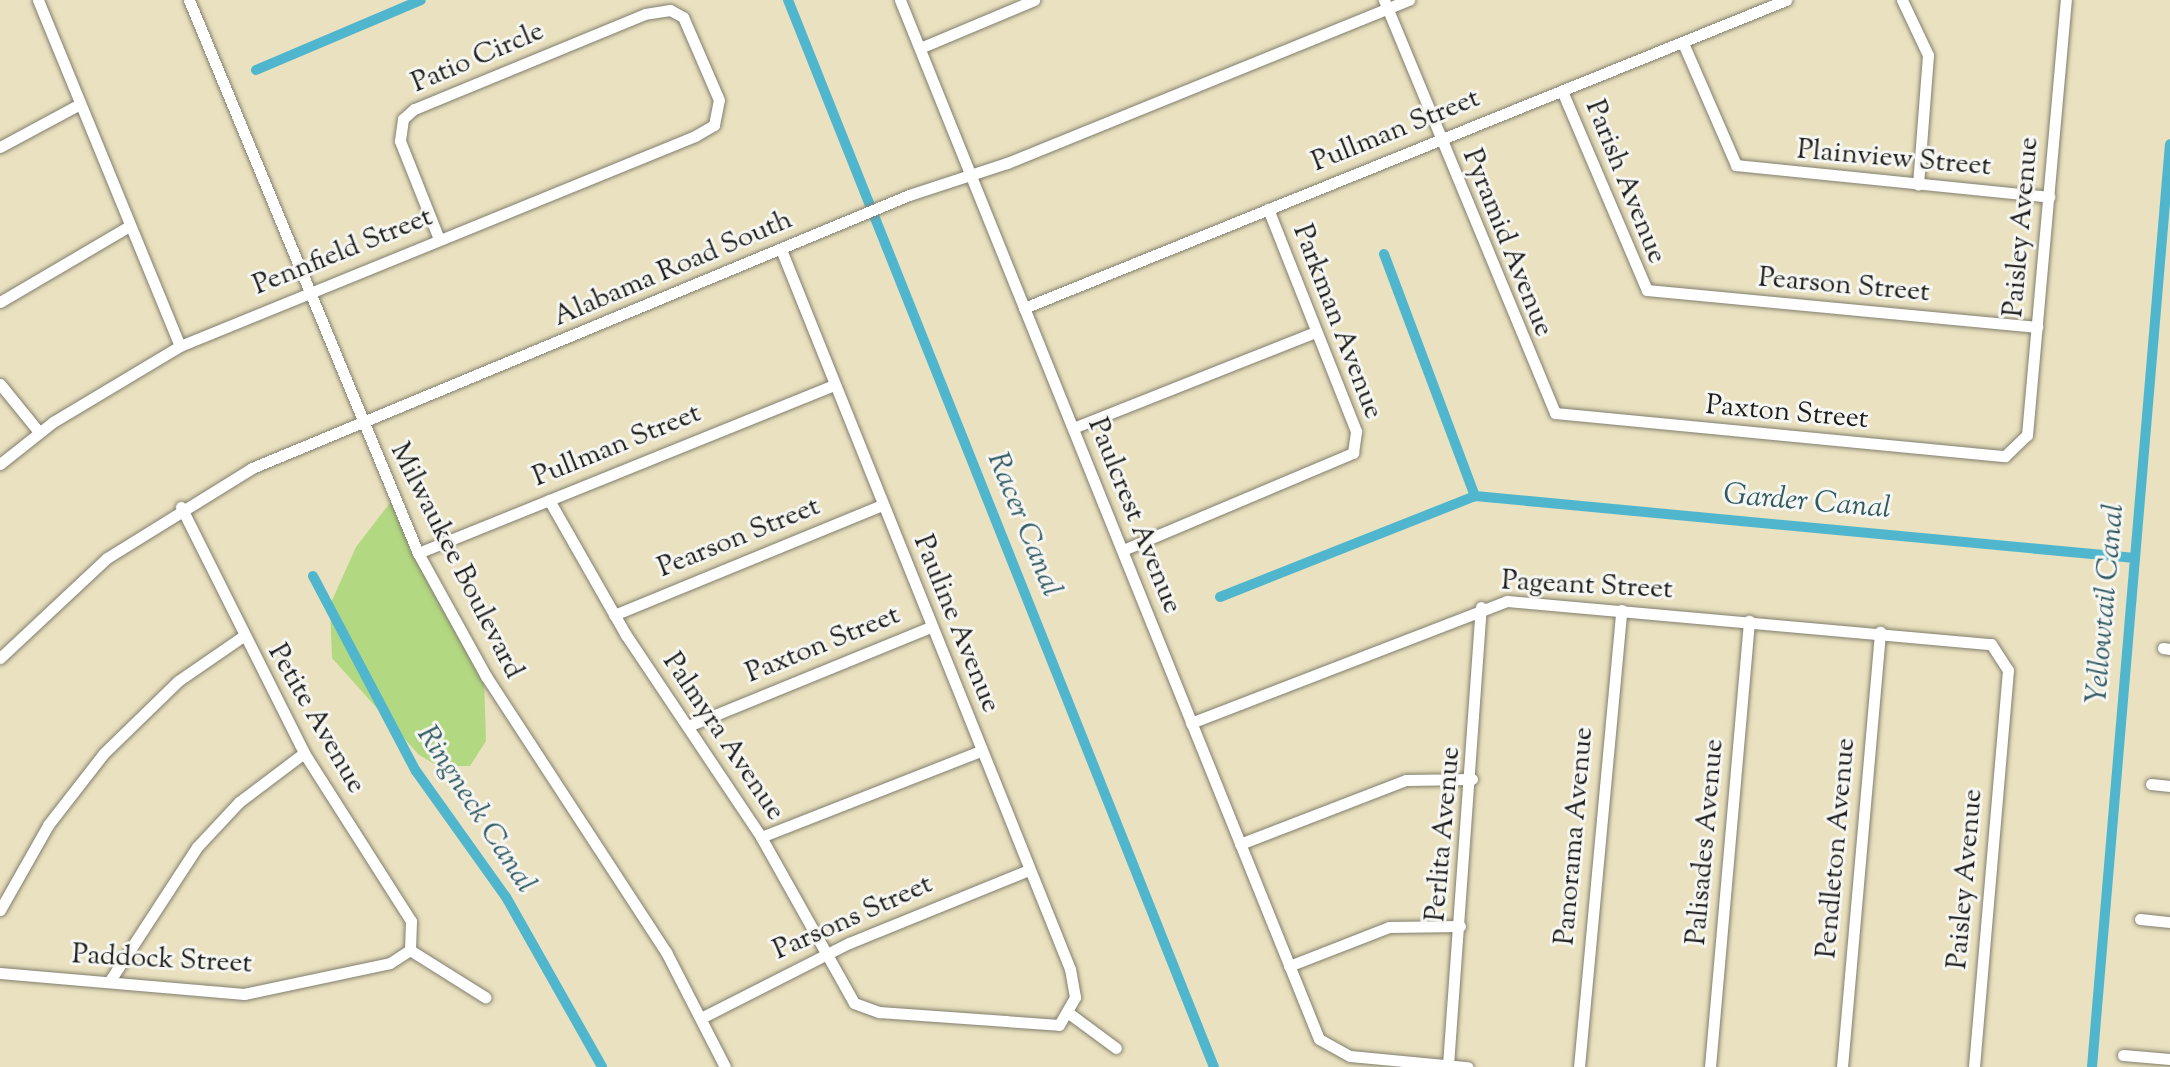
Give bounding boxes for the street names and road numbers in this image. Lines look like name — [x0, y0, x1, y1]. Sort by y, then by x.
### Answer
street label: Patio Circle — [407, 15, 549, 101]
street label: Pullman Street — [1307, 82, 1485, 180]
street label: Parish Avenue — [1577, 95, 1673, 269]
street label: Plainview Street — [1796, 134, 1992, 184]
street label: Paisley Avenue — [1997, 135, 2047, 319]
street label: Pyramid Avenue — [1454, 144, 1560, 342]
street label: Pennfield Street — [248, 201, 438, 303]
street label: Alabama Road South — [548, 203, 798, 335]
street label: Parkman Avenue — [1284, 220, 1390, 424]
street label: Pearson Street — [1757, 262, 1931, 310]
street label: Paxton Street — [1704, 389, 1870, 437]
street label: Pullman Street — [528, 397, 706, 495]
street label: Paulcrest Avenue — [1079, 413, 1189, 619]
street label: Milwaukee Boulevard — [382, 437, 530, 685]
street label: Pearson Street — [653, 490, 825, 586]
street label: Pauline Avenue — [905, 530, 1007, 718]
street label: Pageant Street — [1500, 565, 1674, 607]
street label: Paxton Street — [741, 599, 905, 691]
street label: Petite Avenue — [260, 638, 372, 800]
street label: Palmyra Avenue — [654, 647, 792, 827]
street label: Panorama Avenue — [1549, 726, 1601, 946]
street label: Pendleton Avenue — [1811, 736, 1863, 960]
street label: Palisades Avenue — [1680, 738, 1732, 946]
street label: Perlita Avenue — [1420, 745, 1468, 923]
street label: Paisley Avenue — [1941, 787, 1991, 971]
street label: Parsons Street — [768, 868, 938, 968]
street label: Paddock Street — [71, 939, 253, 981]

